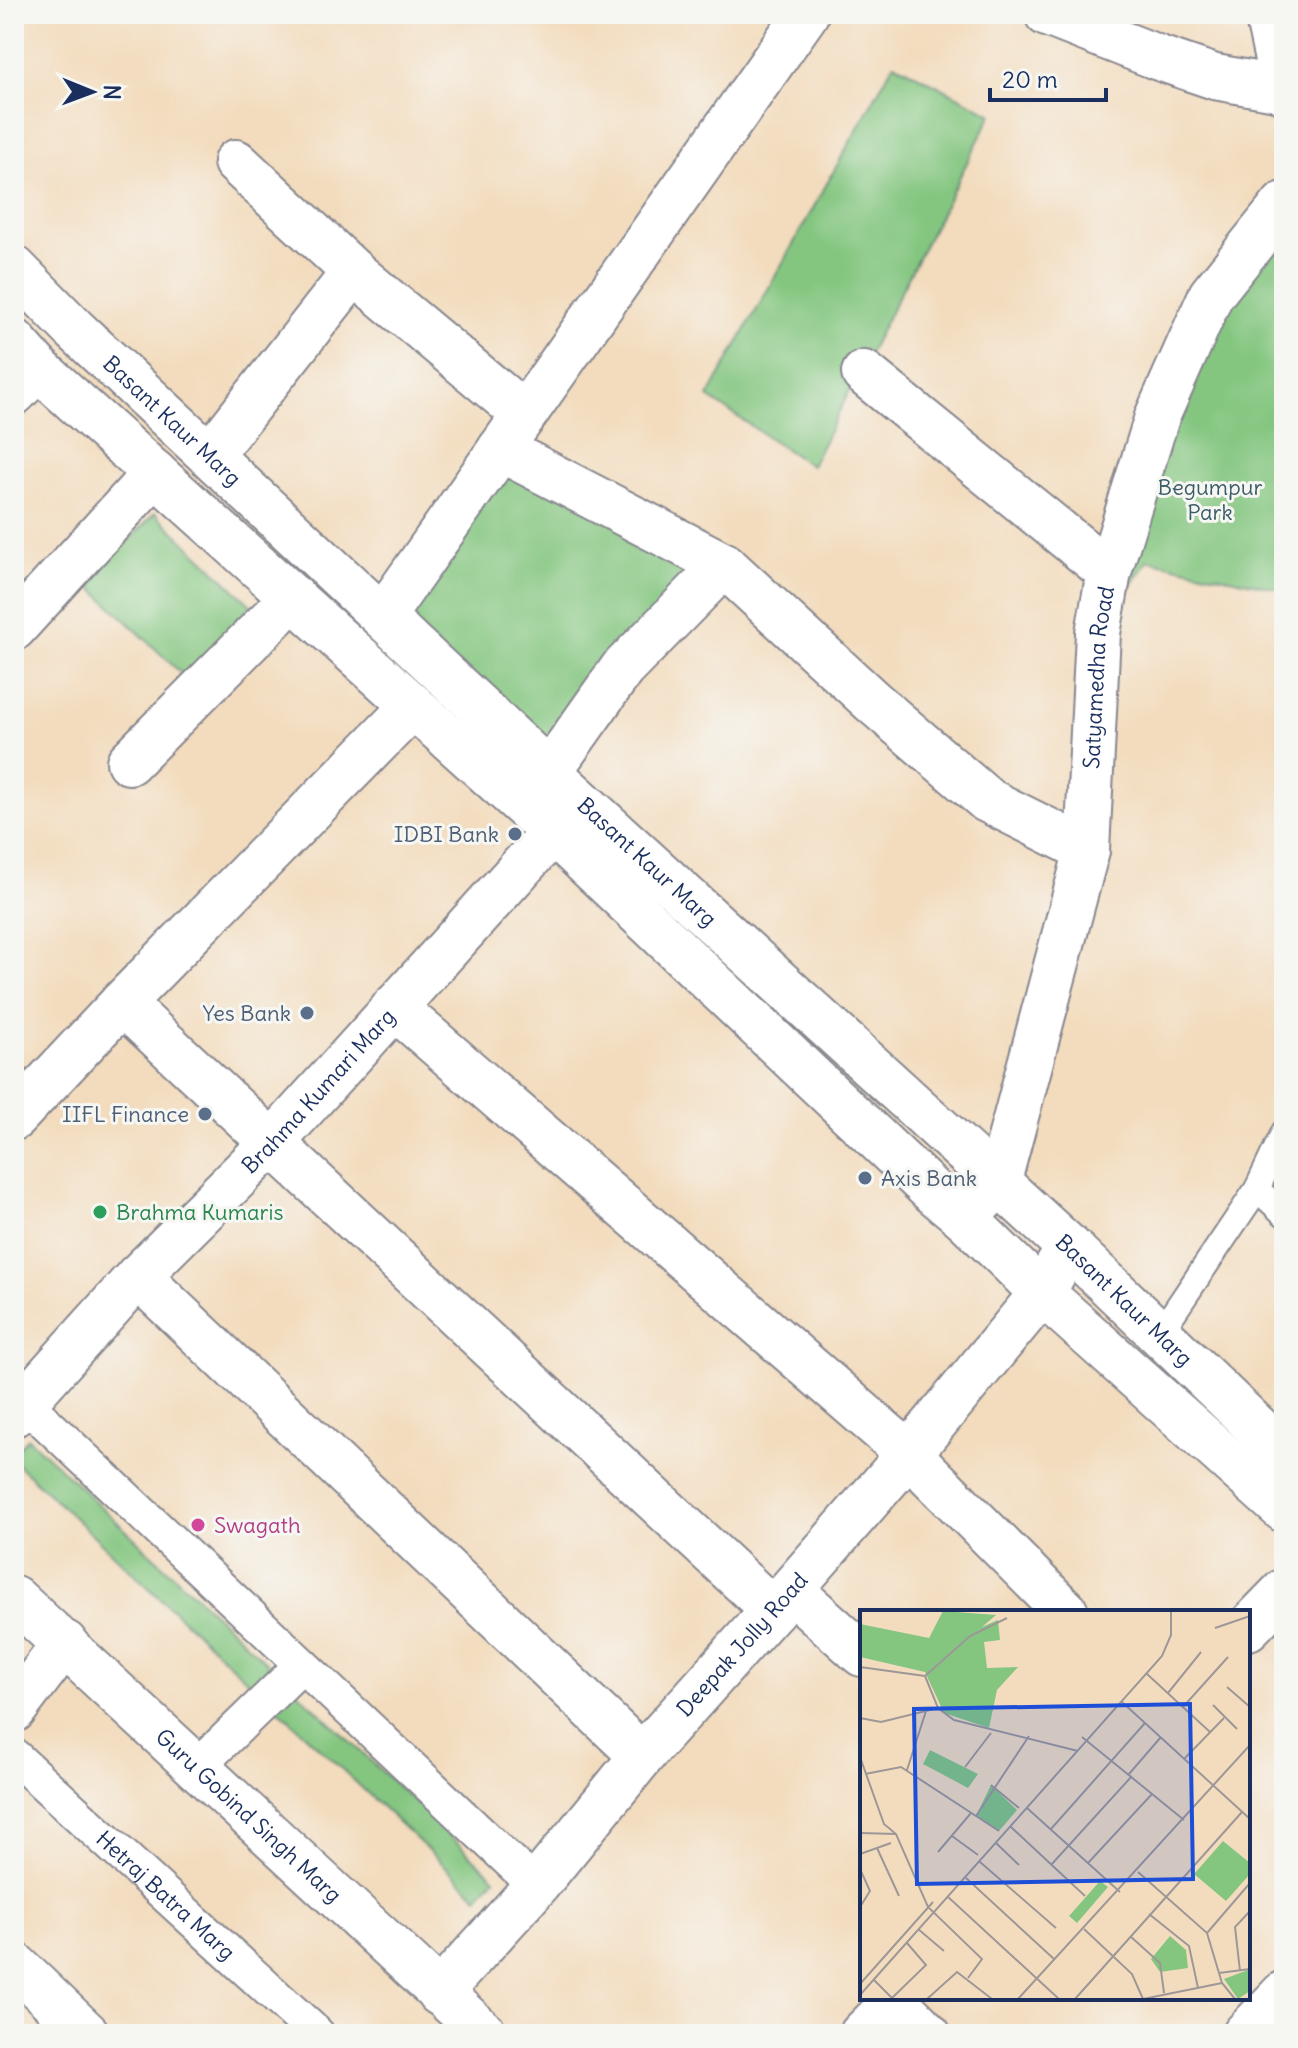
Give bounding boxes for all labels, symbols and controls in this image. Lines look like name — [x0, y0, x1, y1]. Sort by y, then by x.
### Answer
north arrow — [52, 52, 132, 132]
scale bar — [990, 52, 1106, 102]
text: 20 m — [1002, 64, 1058, 94]
text: N — [98, 85, 126, 100]
street label: Basant Kaur Marg — [97, 349, 247, 492]
park label: Begumpur Park — [1157, 473, 1263, 526]
street label: Satyamedha Road — [1077, 584, 1120, 770]
street label: Basant Kaur Marg — [572, 791, 723, 932]
place label: IDBI Bank — [394, 820, 499, 848]
marker: IDBI Bank — [506, 825, 524, 843]
place label: Yes Bank — [202, 999, 291, 1027]
street label: Brahma Kumari Marg — [236, 1003, 401, 1179]
marker: Yes Bank — [298, 1004, 316, 1022]
place label: IIFL Finance — [62, 1100, 189, 1128]
marker: IIFL Finance — [196, 1105, 214, 1123]
place label: Axis Bank — [881, 1164, 977, 1192]
marker: Axis Bank — [856, 1169, 874, 1187]
place label: Brahma Kumaris — [116, 1198, 283, 1226]
marker: Brahma Kumaris — [91, 1203, 109, 1221]
street label: Basant Kaur Marg — [1050, 1228, 1199, 1372]
place label: Swagath — [214, 1511, 301, 1539]
marker: Swagath — [189, 1516, 207, 1534]
street label: Deepak Jolly Road — [670, 1566, 814, 1722]
inset map — [860, 1610, 1250, 2000]
street label: Guru Gobind Singh Marg — [150, 1722, 348, 1908]
street label: Hetraj Batra Marg — [91, 1825, 241, 1966]

